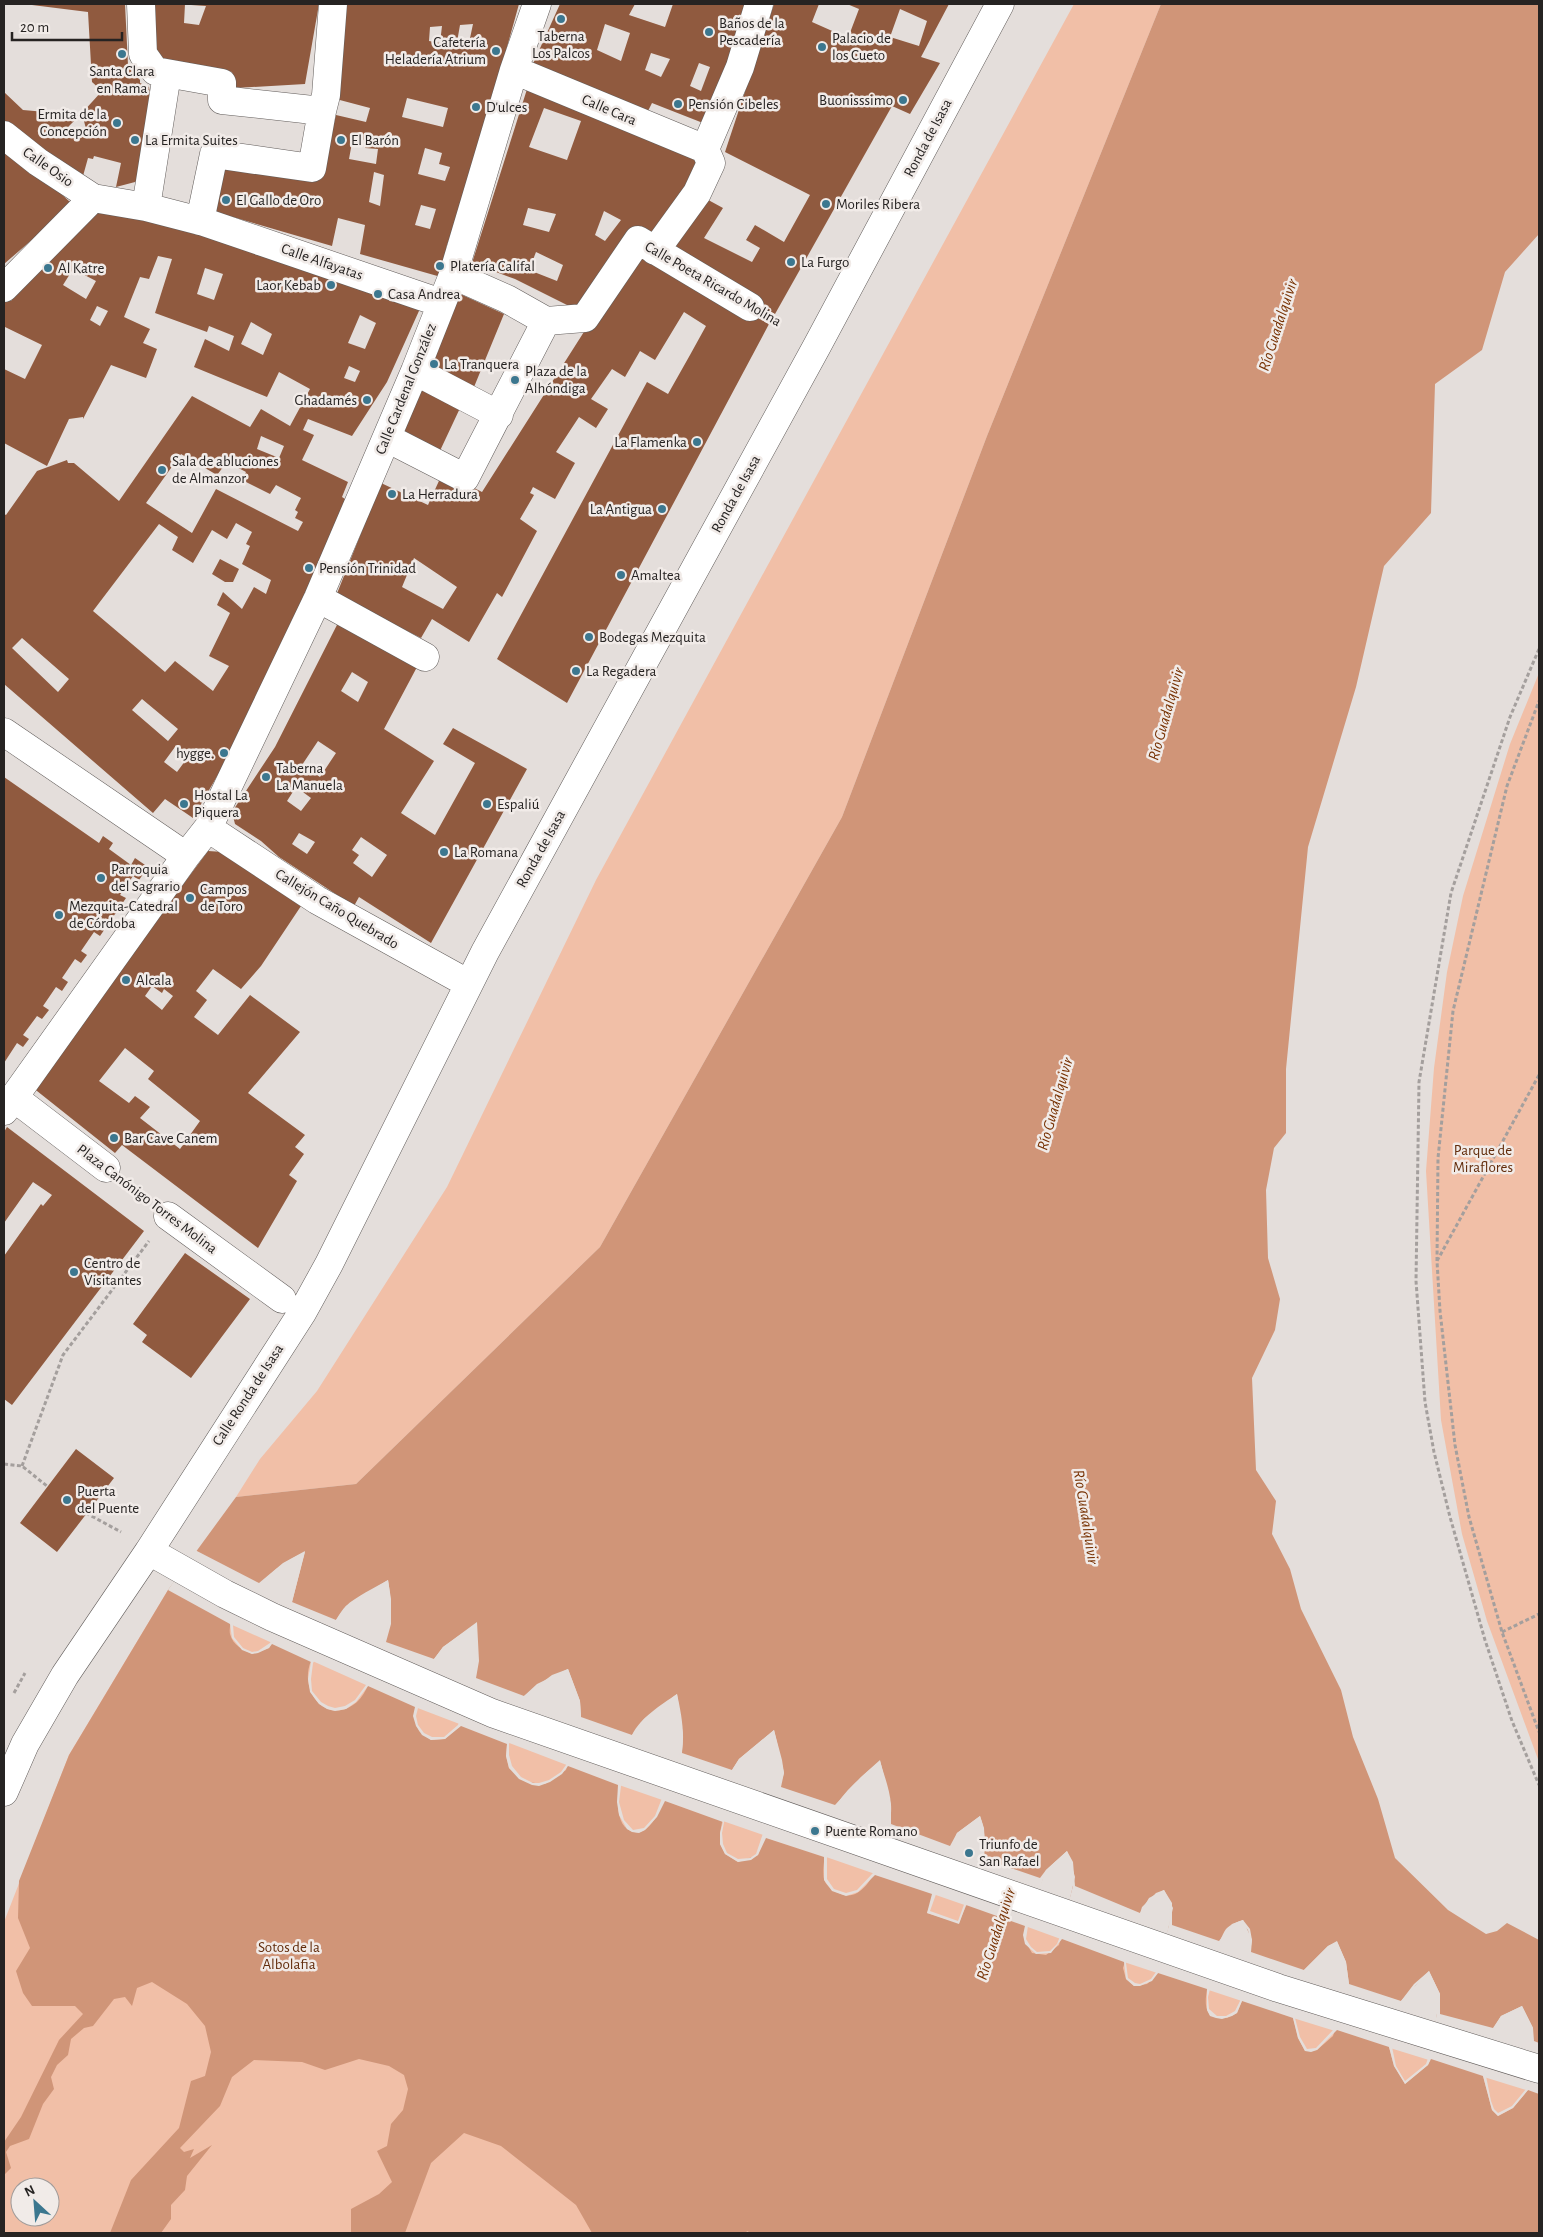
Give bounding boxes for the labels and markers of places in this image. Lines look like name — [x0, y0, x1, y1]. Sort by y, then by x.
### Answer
marker: Taberna Los Palcos — [555, 13, 567, 25]
place label: Baños de la Pescadería — [719, 16, 785, 48]
marker: Baños de la Pescadería — [703, 26, 715, 38]
place label: Taberna Los Palcos — [532, 29, 590, 61]
place label: Palacio de los Cueto — [832, 31, 891, 63]
place label: Cafetería Heladería Atrium — [385, 35, 486, 67]
marker: Palacio de los Cueto — [816, 41, 828, 53]
marker: Cafetería Heladería Atrium — [490, 45, 502, 57]
marker: Santa Clara en Rama — [116, 48, 128, 60]
place label: Santa Clara en Rama — [89, 64, 155, 96]
place label: Buonisssimo — [819, 93, 893, 108]
marker: Buonisssimo — [897, 94, 909, 106]
place label: Pensión Cibeles — [688, 97, 779, 112]
marker: Pensión Cibeles — [672, 98, 684, 110]
place label: D'ulces — [486, 100, 527, 115]
marker: D'ulces — [470, 101, 482, 113]
place label: Ermita de la Concepción — [37, 107, 107, 139]
marker: Ermita de la Concepción — [111, 117, 123, 129]
place label: La Ermita Suites — [145, 133, 238, 148]
place label: El Barón — [351, 133, 399, 148]
marker: La Ermita Suites — [129, 134, 141, 146]
marker: El Barón — [335, 134, 347, 146]
place label: El Gallo de Oro — [236, 193, 321, 208]
marker: El Gallo de Oro — [220, 194, 232, 206]
place label: Moriles Ribera — [836, 197, 920, 212]
marker: Moriles Ribera — [820, 198, 832, 210]
place label: La Furgo — [801, 255, 849, 270]
marker: La Furgo — [785, 256, 797, 268]
place label: Platería Califal — [450, 259, 535, 274]
marker: Platería Califal — [434, 260, 446, 272]
place label: Al Katre — [58, 261, 104, 276]
marker: Al Katre — [42, 262, 54, 274]
place label: Laor Kebab — [256, 278, 321, 293]
marker: Laor Kebab — [325, 279, 337, 291]
place label: Casa Andrea — [388, 287, 460, 302]
marker: Casa Andrea — [372, 288, 384, 300]
place label: La Tranquera — [444, 357, 519, 372]
marker: La Tranquera — [428, 358, 440, 370]
place label: Plaza de la Alhóndiga — [525, 364, 587, 396]
marker: Plaza de la Alhóndiga — [509, 374, 521, 386]
place label: Ghadamés — [294, 393, 357, 408]
marker: Ghadamés — [361, 394, 373, 406]
place label: La Flamenka — [614, 435, 687, 450]
marker: La Flamenka — [691, 436, 703, 448]
place label: Sala de abluciones de Almanzor — [172, 454, 279, 486]
marker: Sala de abluciones de Almanzor — [156, 464, 168, 476]
place label: La Herradura — [402, 487, 478, 502]
marker: La Herradura — [386, 488, 398, 500]
place label: La Antigua — [590, 502, 652, 517]
marker: La Antigua — [656, 503, 668, 515]
place label: Pensión Trinidad — [319, 561, 416, 576]
marker: Pensión Trinidad — [303, 562, 315, 574]
place label: Amaltea — [631, 568, 681, 583]
marker: Amaltea — [615, 569, 627, 581]
place label: Bodegas Mezquita — [599, 630, 706, 645]
marker: Bodegas Mezquita — [583, 631, 595, 643]
place label: La Regadera — [586, 664, 657, 679]
marker: La Regadera — [570, 665, 582, 677]
place label: hygge. — [176, 746, 214, 761]
marker: hygge. — [218, 747, 230, 759]
place label: Taberna La Manuela — [276, 761, 343, 793]
marker: Taberna La Manuela — [260, 771, 272, 783]
place label: Hostal La Piquera — [194, 788, 248, 820]
place label: Espaliú — [497, 797, 540, 812]
marker: Hostal La Piquera — [178, 798, 190, 810]
marker: Espaliú — [481, 798, 493, 810]
place label: La Romana — [454, 845, 518, 860]
marker: La Romana — [438, 846, 450, 858]
place label: Parroquia del Sagrario — [111, 862, 180, 894]
marker: Parroquia del Sagrario — [95, 872, 107, 884]
place label: Campos de Toro — [200, 882, 247, 914]
marker: Campos de Toro — [184, 892, 196, 904]
place label: Mezquita-Catedral de Córdoba — [69, 899, 178, 931]
marker: Mezquita-Catedral de Córdoba — [53, 909, 65, 921]
place label: Alcala — [136, 973, 172, 988]
marker: Alcala — [120, 974, 132, 986]
place label: Bar Cave Canem — [124, 1131, 217, 1146]
marker: Bar Cave Canem — [108, 1132, 120, 1144]
place label: Centro de Visitantes — [84, 1256, 142, 1288]
marker: Centro de Visitantes — [68, 1266, 80, 1278]
place label: Puerta del Puente — [77, 1484, 139, 1516]
marker: Puerta del Puente — [61, 1494, 73, 1506]
place label: Puente Romano — [825, 1824, 918, 1839]
marker: Puente Romano — [809, 1825, 821, 1837]
place label: Triunfo de San Rafael — [979, 1837, 1040, 1869]
marker: Triunfo de San Rafael — [963, 1847, 975, 1859]

